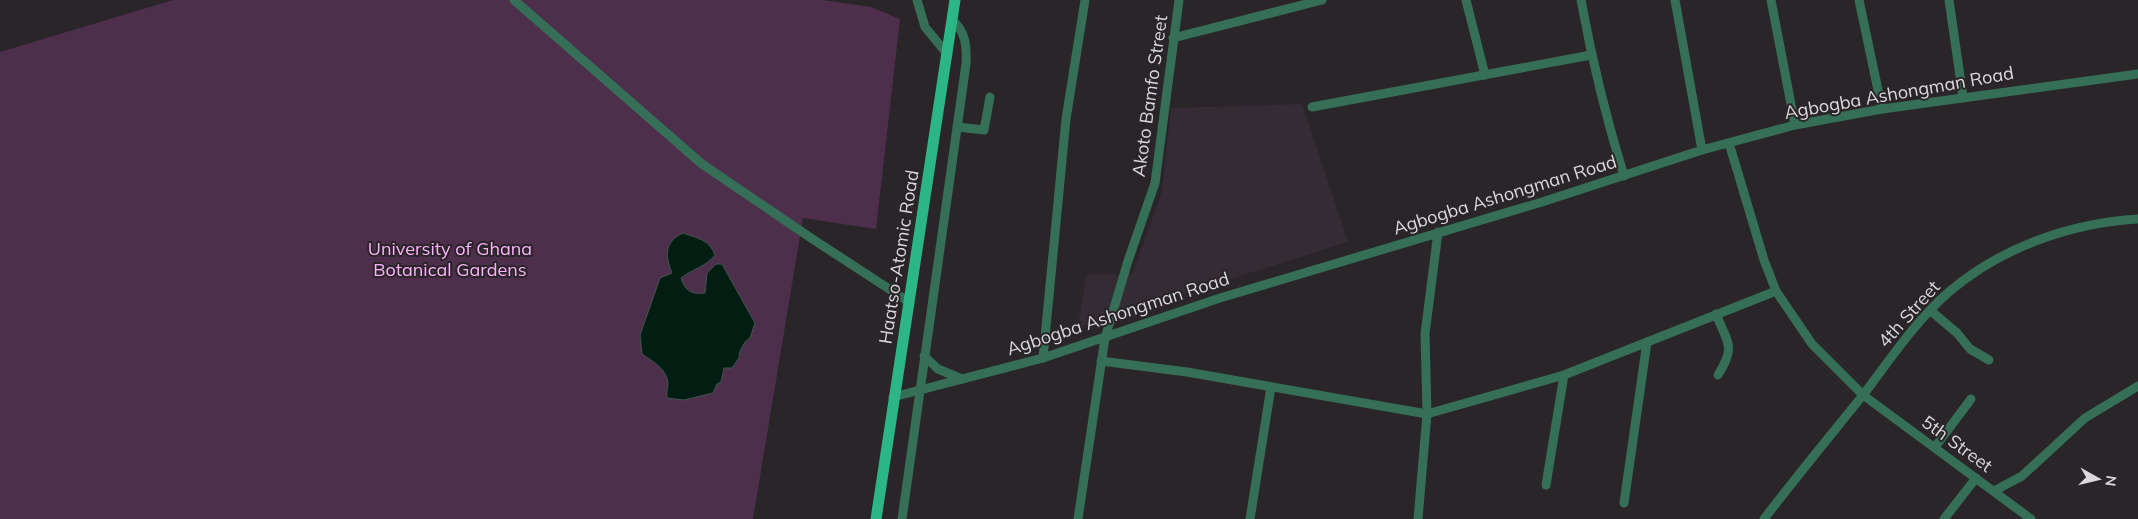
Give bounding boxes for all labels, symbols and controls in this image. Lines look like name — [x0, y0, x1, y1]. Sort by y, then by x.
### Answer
street label: Akoto Bamfo Street — [1127, 14, 1172, 178]
street label: Agbogba Ashongman Road — [1782, 61, 2015, 124]
street label: Agbogba Ashongman Road — [1390, 150, 1619, 240]
street label: Haatso-Atomic Road — [873, 168, 924, 346]
park label: University of Ghana Botanical Gardens — [368, 237, 532, 281]
street label: Agbogba Ashongman Road — [1004, 267, 1232, 360]
street label: 4th Street — [1873, 275, 1945, 352]
street label: 5th Street — [1917, 410, 1997, 477]
north arrow — [2073, 454, 2123, 504]
text: N — [2101, 474, 2121, 487]

